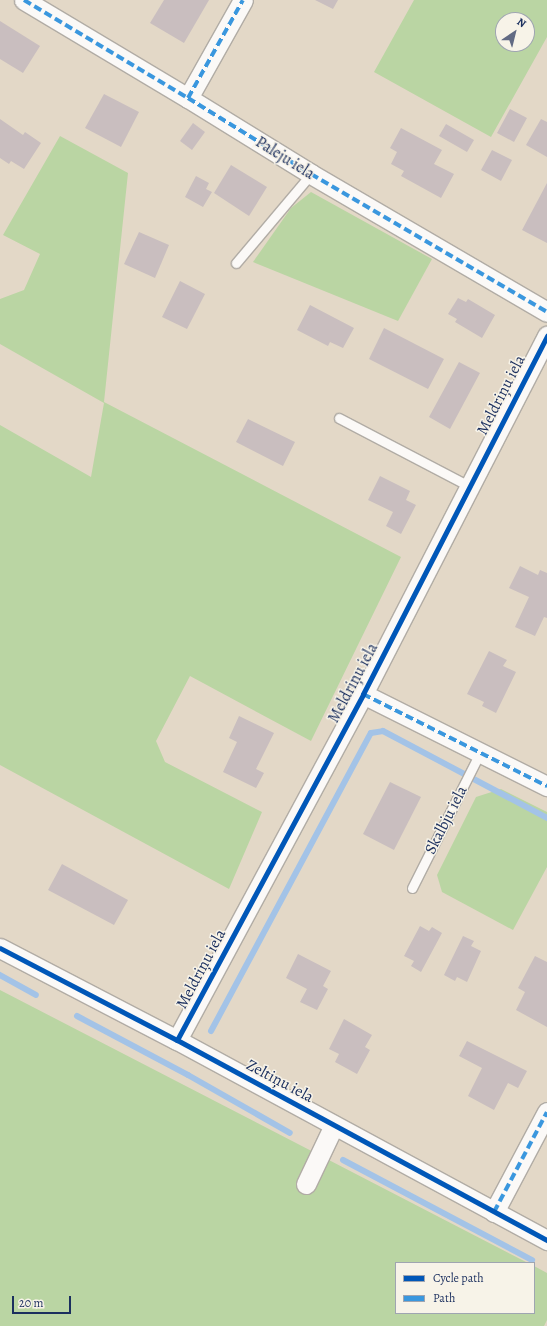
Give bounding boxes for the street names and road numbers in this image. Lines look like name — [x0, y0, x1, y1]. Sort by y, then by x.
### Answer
street label: Paleju iela — [252, 132, 318, 184]
street label: Meldriņu iela — [473, 352, 529, 438]
street label: Meldriņu iela — [324, 640, 382, 726]
street label: Skalbju iela — [421, 783, 471, 857]
street label: Meldriņu iela — [172, 926, 230, 1012]
street label: Zeltiņu iela — [243, 1055, 317, 1107]

